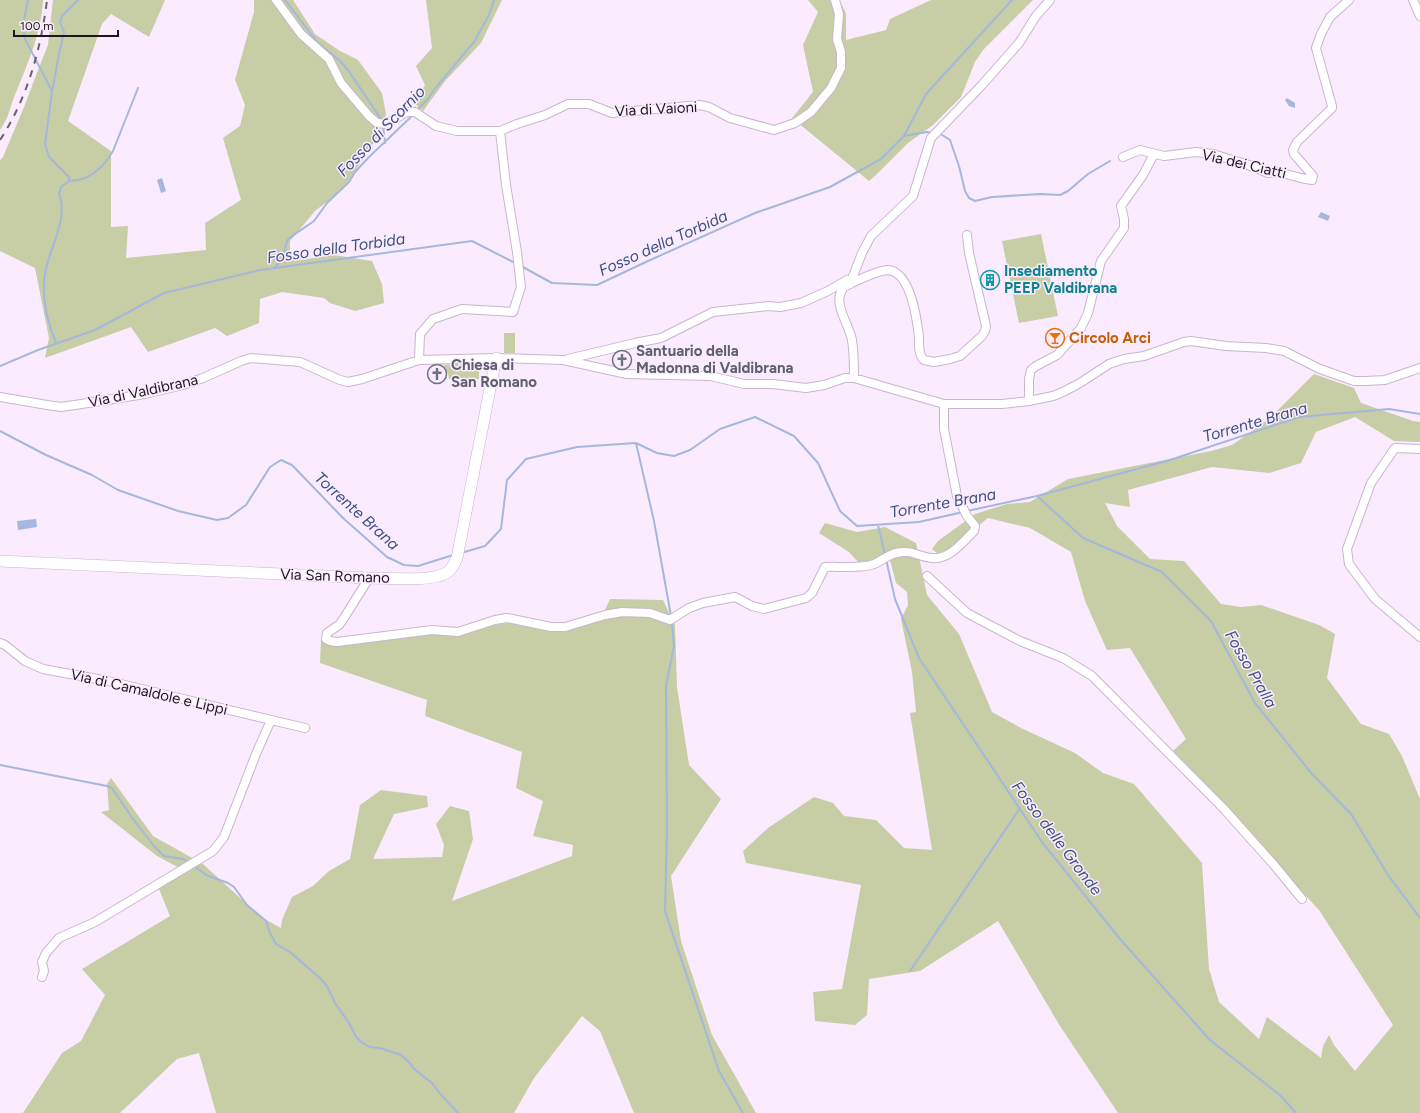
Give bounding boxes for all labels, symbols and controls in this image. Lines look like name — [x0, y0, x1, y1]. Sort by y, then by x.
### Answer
scale bar — [14, 12, 118, 38]
text: 100 m — [20, 19, 54, 33]
water label: Fosso di Scornio — [333, 82, 429, 180]
street label: Via di Vaioni — [614, 98, 698, 120]
street label: Via dei Ciatti — [1200, 146, 1288, 182]
water label: Fosso della Torbida — [596, 206, 730, 280]
water label: Fosso della Torbida — [266, 229, 406, 267]
place label: Insediamento PEEP Valdibrana — [1004, 262, 1117, 297]
building icon: Insediamento PEEP Valdibrana — [979, 269, 1001, 291]
bar icon: Circolo Arci — [1044, 327, 1066, 349]
place label: Circolo Arci — [1069, 329, 1151, 347]
place label: Santuario della Madonna di Valdibrana — [636, 342, 793, 377]
church icon: Santuario della Madonna di Valdibrana — [611, 349, 633, 371]
place label: Chiesa di San Romano — [451, 356, 537, 391]
church icon: Chiesa di San Romano — [426, 363, 448, 385]
street label: Via di Valdibrana — [86, 371, 200, 411]
water label: Torrente Brana — [1201, 398, 1309, 446]
water label: Torrente Brana — [311, 468, 403, 554]
water label: Torrente Brana — [888, 484, 998, 522]
street label: Via San Romano — [280, 565, 390, 587]
water label: Fosso Pralla — [1221, 627, 1281, 711]
street label: Via di Camaldole e Lippi — [69, 665, 229, 719]
water label: Fosso delle Gronde — [1008, 777, 1106, 899]

